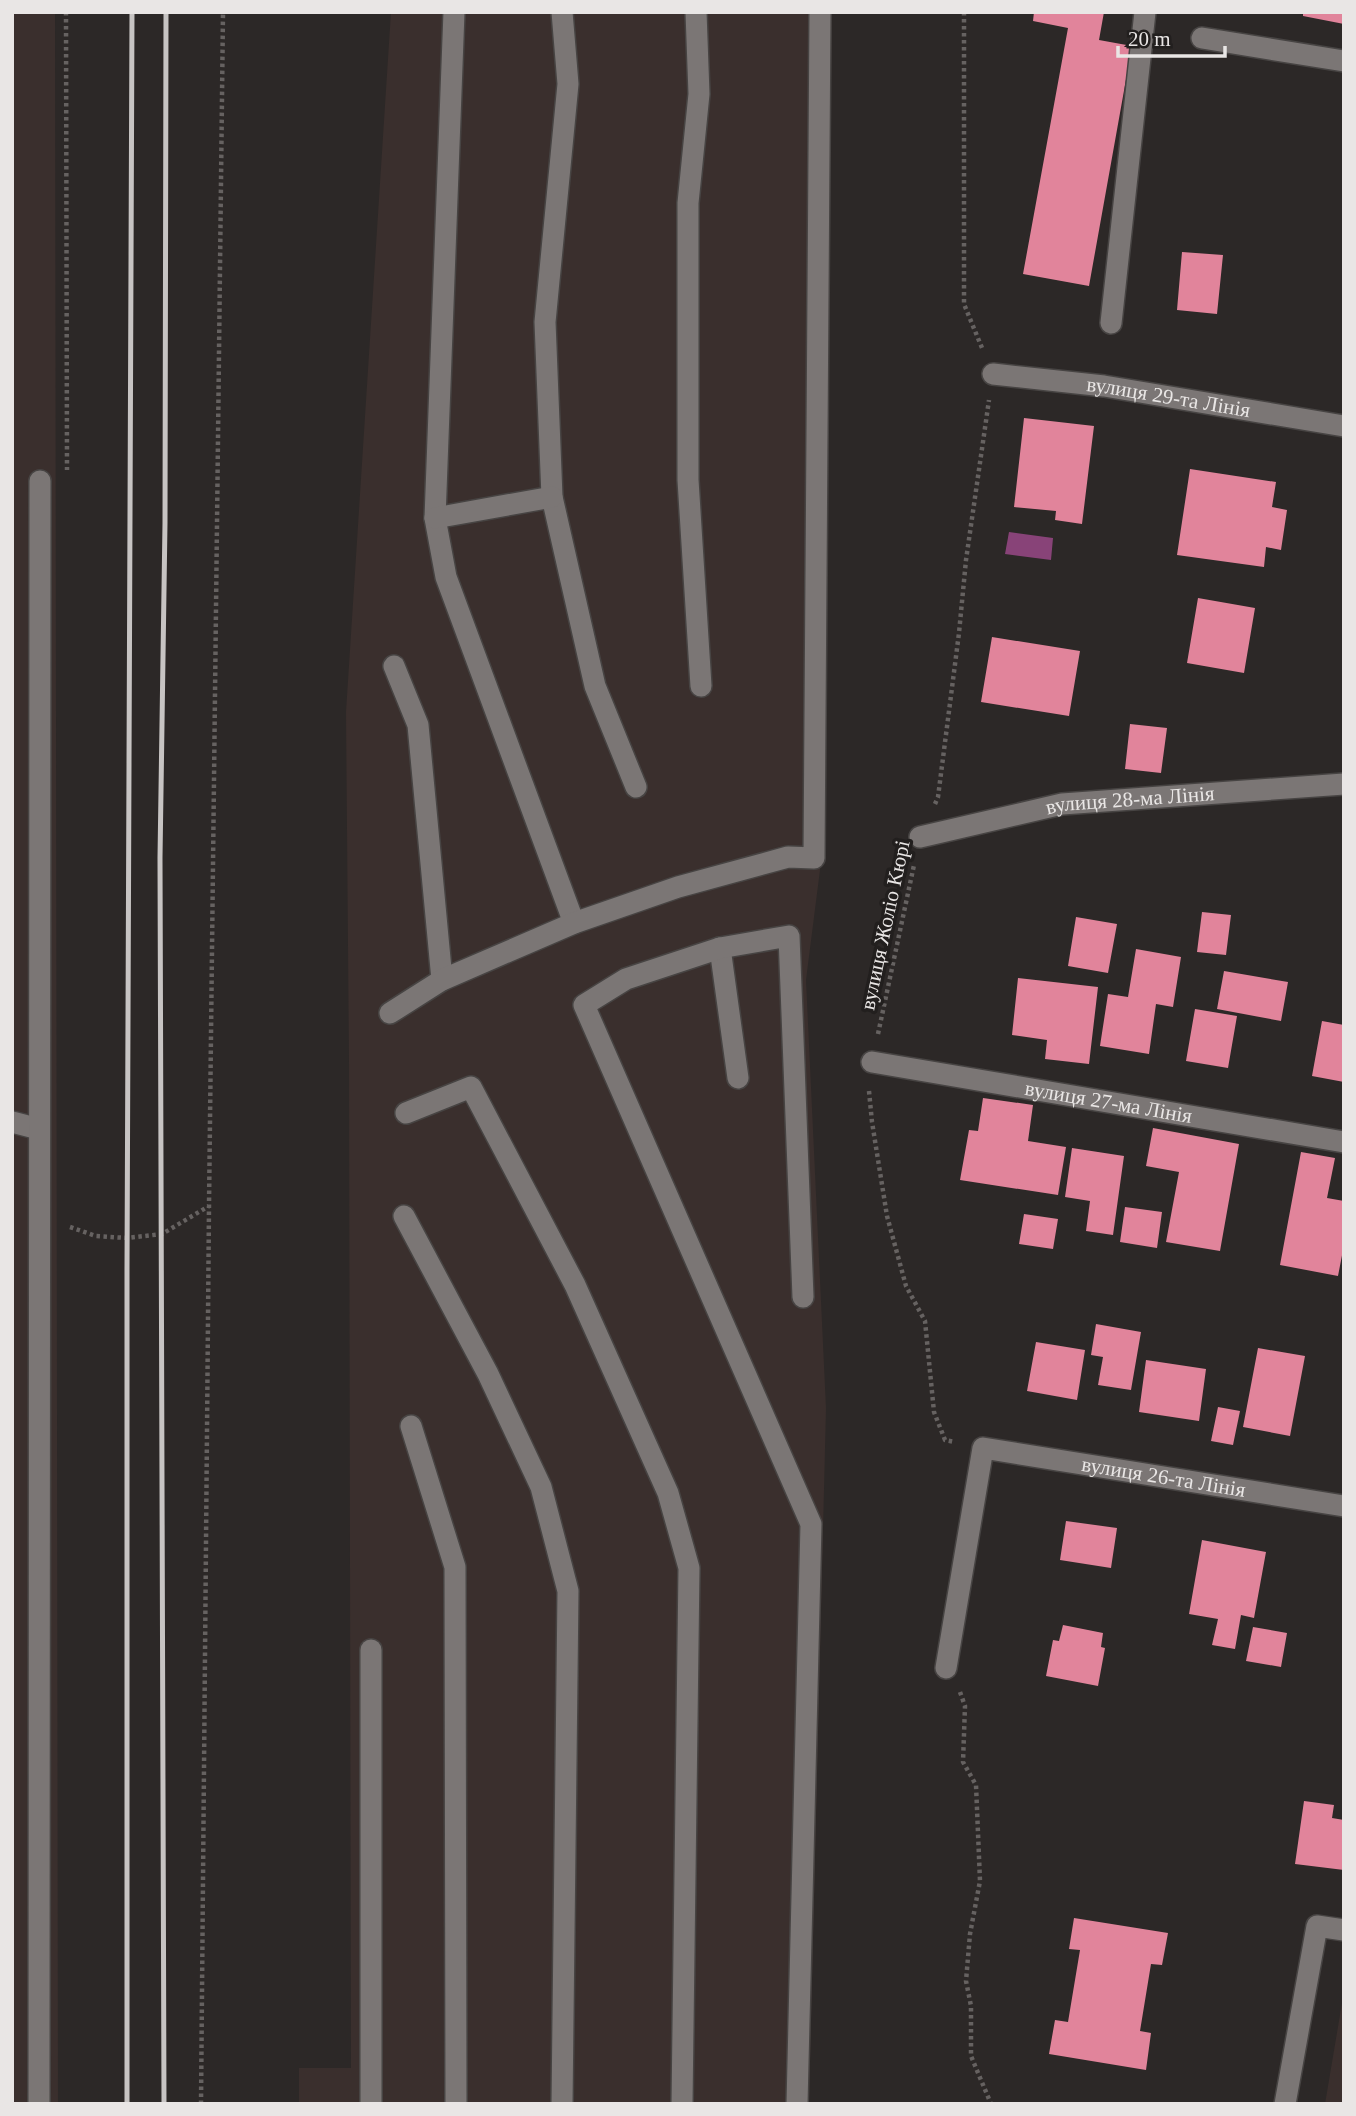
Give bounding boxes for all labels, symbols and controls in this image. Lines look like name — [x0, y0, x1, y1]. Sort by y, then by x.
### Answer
scale bar — [1118, 14, 1225, 58]
text: 20 m — [1128, 27, 1171, 51]
street label: вулиця 29-та Лінія — [1085, 372, 1252, 422]
street label: вулиця 28-ма Лінія — [1043, 781, 1216, 819]
street label: вулиця Жоліо Кюрі — [855, 838, 915, 1012]
street label: вулиця 27-ма Лінія — [1023, 1076, 1194, 1128]
street label: вулиця 26-та Лінія — [1080, 1452, 1248, 1502]

